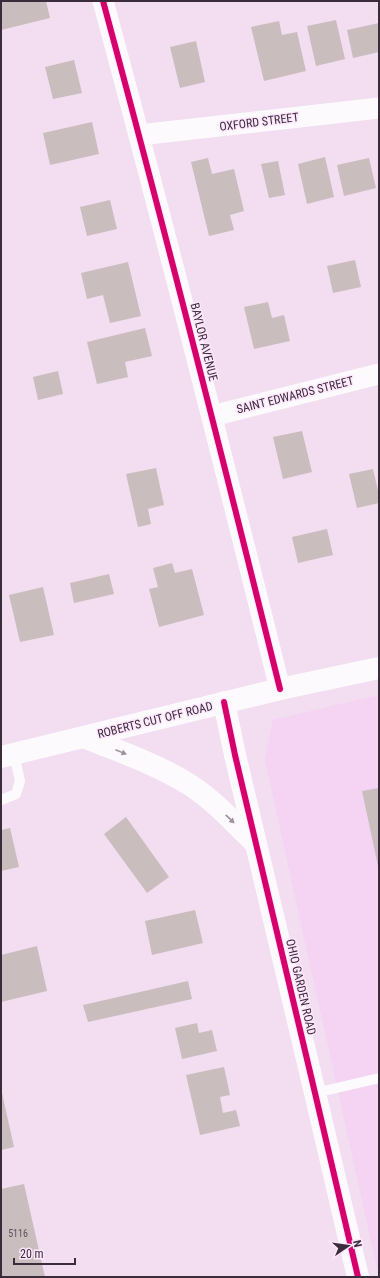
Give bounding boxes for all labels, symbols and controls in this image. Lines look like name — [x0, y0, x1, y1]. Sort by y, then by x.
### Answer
street label: OXFORD STREET — [219, 110, 299, 134]
street label: BAYLOR AVENUE — [188, 301, 220, 383]
street label: SAINT EDWARDS STREET — [235, 374, 355, 416]
street label: ROBERTS CUT OFF ROAD — [96, 699, 214, 741]
one-way arrow — [115, 749, 126, 755]
one-way arrow — [226, 814, 235, 823]
street label: OHIO GARDEN ROAD — [283, 938, 319, 1037]
north arrow — [328, 1226, 368, 1266]
house number: 5116 — [8, 1228, 28, 1239]
text: N — [350, 1239, 364, 1249]
scale bar — [14, 1240, 75, 1266]
text: 20 m — [20, 1247, 44, 1261]

